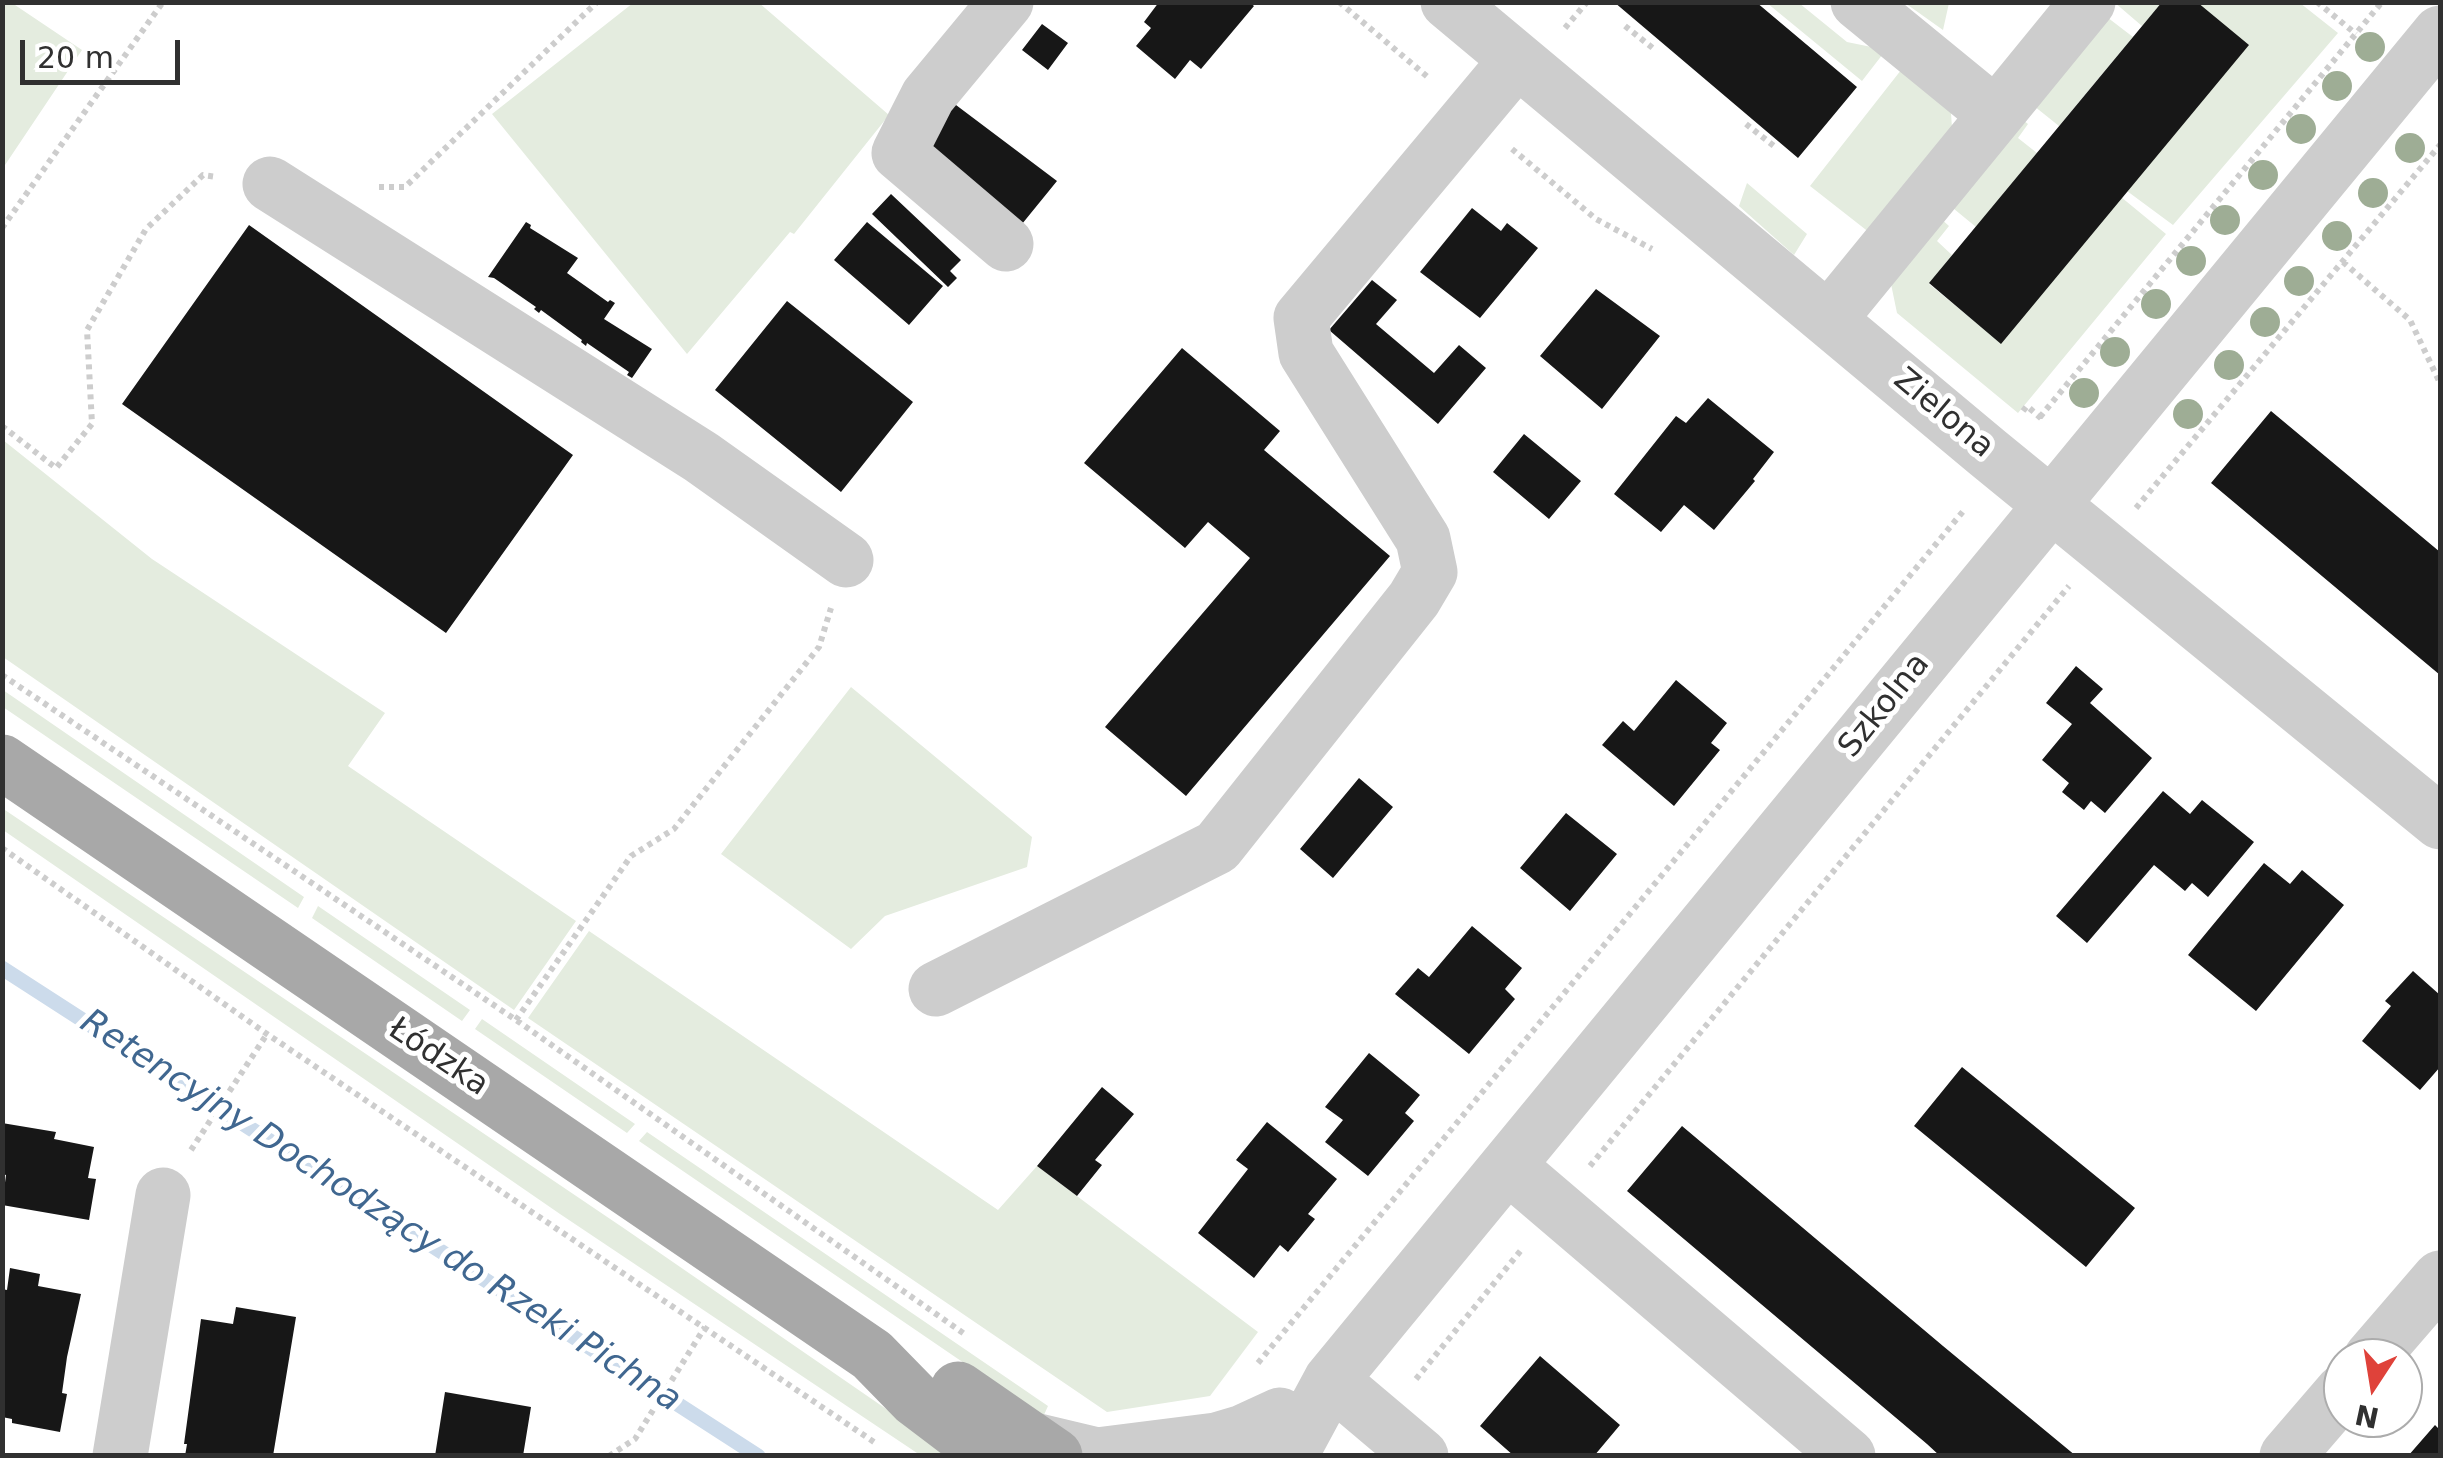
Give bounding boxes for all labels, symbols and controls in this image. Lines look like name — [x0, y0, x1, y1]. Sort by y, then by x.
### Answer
scale bar — [25, 20, 185, 82]
text: 20 m — [37, 40, 114, 75]
street label: Zielona — [1885, 361, 2001, 467]
street label: Szkolna — [1831, 646, 1939, 766]
water label: Retencyjny Dochodzący do Rzeki Pichna — [72, 1002, 688, 1422]
street label: Łódzka — [381, 1011, 495, 1105]
north arrow — [2323, 1338, 2423, 1438]
text: N — [2352, 1397, 2382, 1434]

